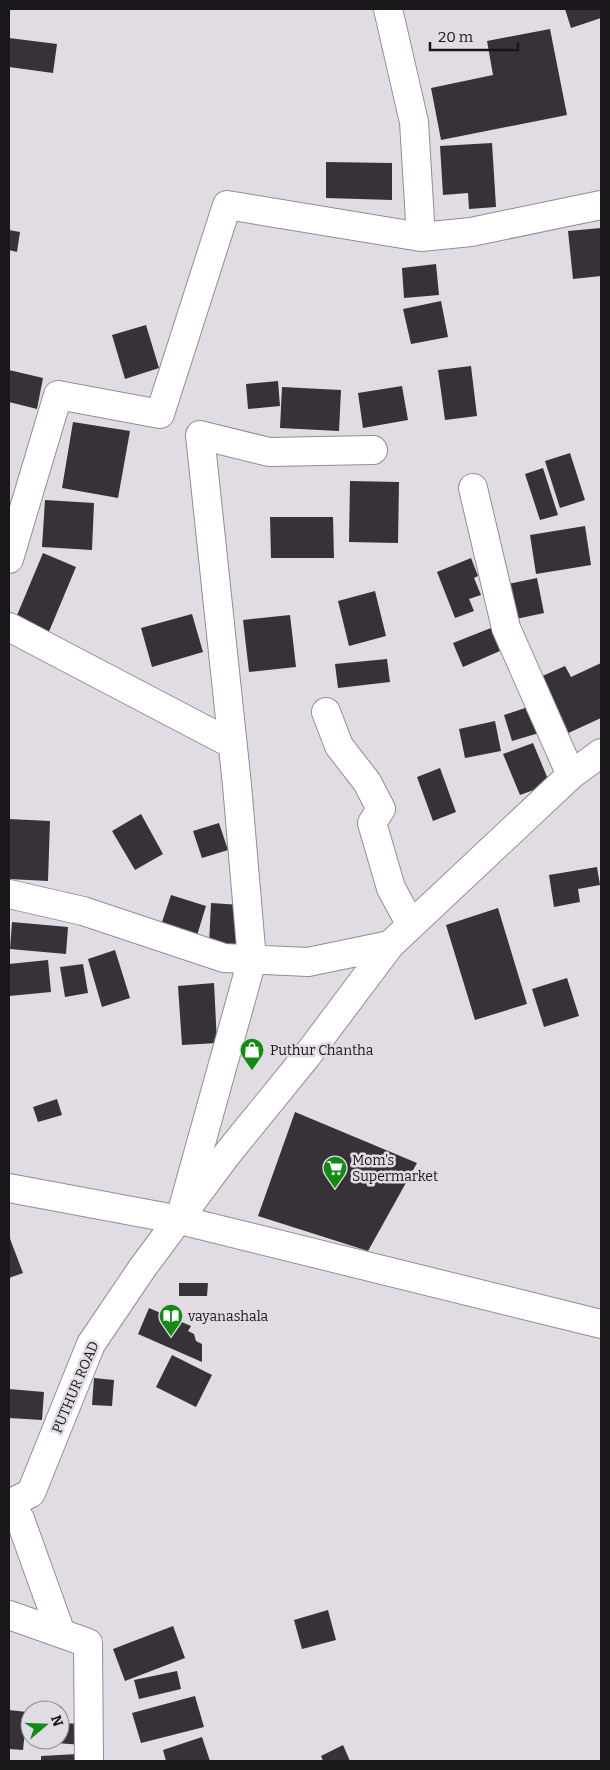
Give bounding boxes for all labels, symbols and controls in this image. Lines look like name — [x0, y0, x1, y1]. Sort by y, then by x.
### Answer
scale bar — [430, 20, 518, 52]
text: 20 m — [438, 28, 474, 46]
shop icon: Puthur Chantha — [239, 1037, 265, 1071]
place label: Puthur Chantha — [270, 1042, 374, 1059]
place label: Mom's Supermarket — [352, 1152, 438, 1185]
supermarket icon: Mom's Supermarket — [322, 1155, 348, 1189]
library icon: vayanashala — [158, 1303, 184, 1337]
place label: vayanashala — [187, 1308, 269, 1325]
street label: PUTHUR ROAD — [48, 1339, 103, 1436]
north arrow — [20, 1700, 70, 1750]
text: N — [47, 1713, 67, 1729]

